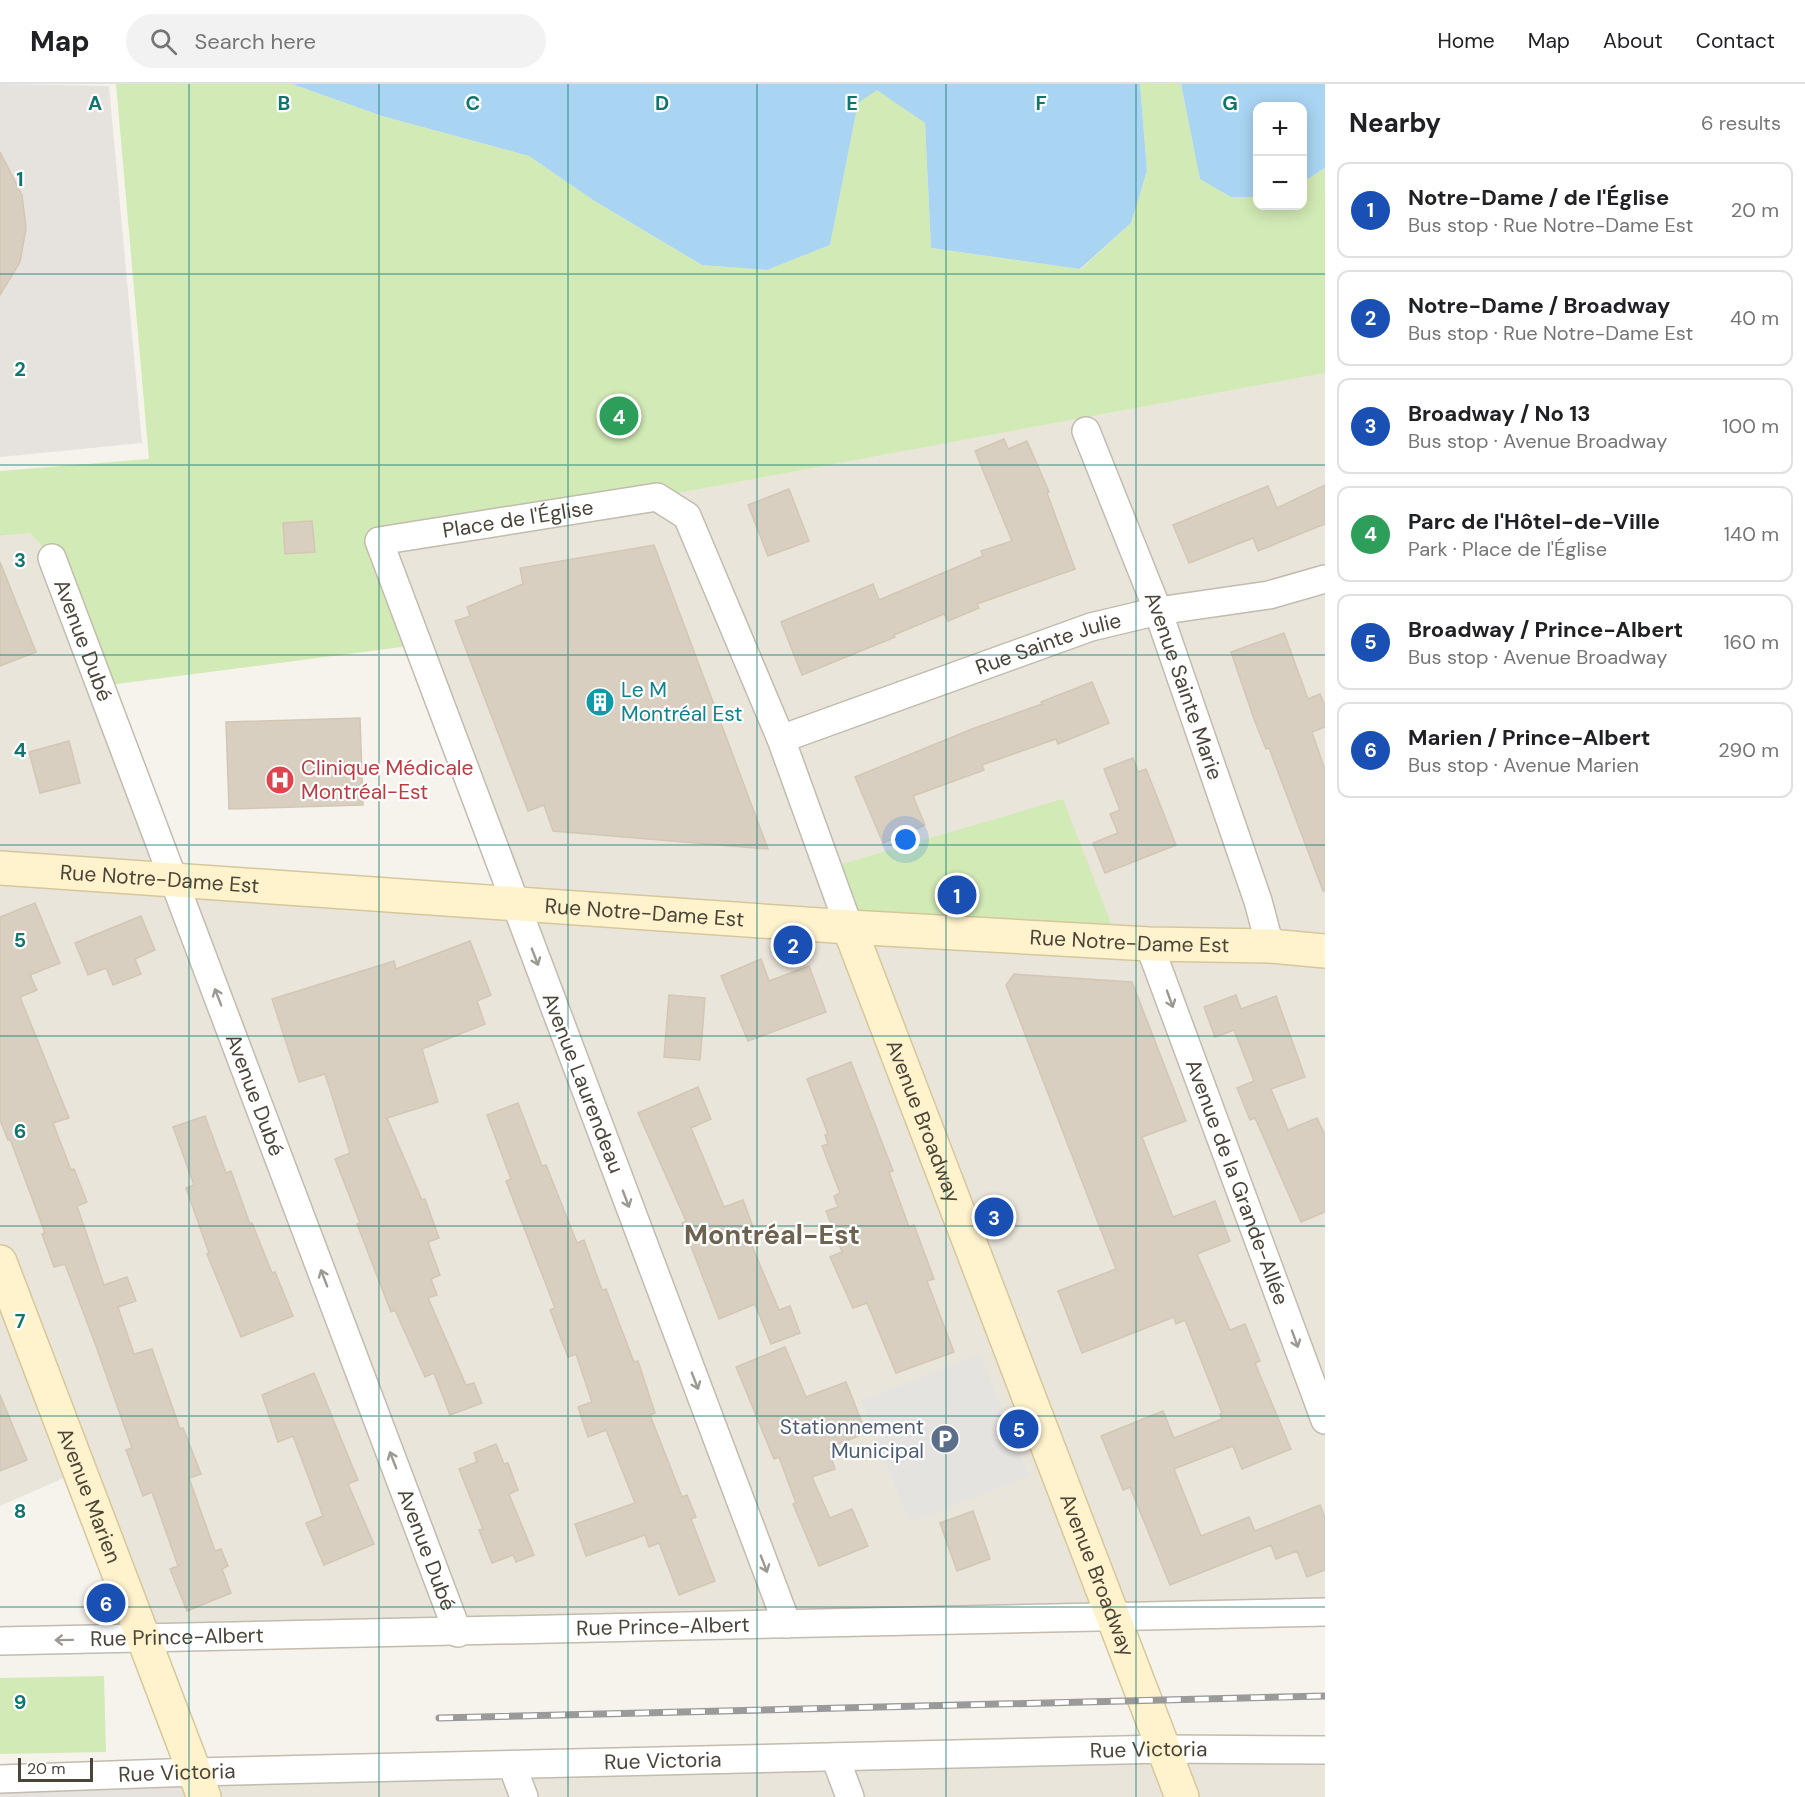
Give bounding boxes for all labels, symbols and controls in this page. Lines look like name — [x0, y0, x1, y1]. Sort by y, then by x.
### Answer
search box — [126, 14, 546, 68]
text: Map — [30, 23, 90, 60]
icon: search — [147, 25, 180, 58]
text: Search here — [195, 27, 316, 56]
text: Home — [1437, 27, 1495, 55]
text: Map — [1528, 27, 1570, 55]
text: About — [1603, 27, 1663, 55]
text: Contact — [1696, 27, 1775, 55]
text: A — [88, 90, 102, 116]
text: B — [278, 90, 290, 116]
text: C — [466, 90, 480, 116]
text: D — [655, 90, 669, 116]
text: E — [846, 90, 858, 116]
text: F — [1035, 90, 1047, 116]
text: G — [1222, 90, 1238, 116]
map controls — [1253, 102, 1307, 210]
button: + — [1253, 102, 1307, 156]
text: Nearby — [1349, 106, 1441, 140]
text: 6 results — [1701, 110, 1781, 136]
button: − — [1253, 156, 1307, 210]
text: 1 — [16, 166, 24, 192]
text: Notre-Dame / de l'Église — [1408, 183, 1669, 212]
text: 1 — [1367, 197, 1374, 223]
text: 20 m — [1731, 197, 1779, 223]
text: Bus stop · Rue Notre-Dame Est — [1408, 212, 1693, 238]
text: Notre-Dame / Broadway — [1408, 291, 1670, 320]
text: 2 — [1365, 305, 1376, 331]
text: 40 m — [1730, 305, 1779, 331]
text: Bus stop · Rue Notre-Dame Est — [1408, 320, 1693, 346]
text: 2 — [14, 356, 26, 382]
pin: 4 — [600, 394, 638, 438]
text: Broadway / No 13 — [1408, 399, 1590, 428]
text: 3 — [1364, 413, 1377, 439]
text: 100 m — [1722, 413, 1779, 439]
text: Bus stop · Avenue Broadway — [1408, 428, 1667, 454]
street label: Place de l'Église — [441, 493, 595, 545]
text: Parc de l'Hôtel-de-Ville — [1408, 507, 1660, 536]
text: 4 — [1364, 521, 1377, 547]
text: 140 m — [1724, 521, 1779, 547]
text: Park · Place de l'Église — [1408, 536, 1607, 562]
text: 3 — [14, 547, 26, 573]
street label: Avenue Dubé — [47, 575, 119, 705]
street label: Avenue Sainte Marie — [1138, 588, 1229, 784]
street label: Rue Sainte Julie — [972, 606, 1124, 682]
text: Broadway / Prince-Albert — [1408, 615, 1683, 644]
text: 5 — [1364, 629, 1377, 655]
text: 160 m — [1723, 629, 1779, 655]
text: Bus stop · Avenue Broadway — [1408, 644, 1667, 670]
place label: Le M Montréal Est — [621, 676, 743, 728]
building icon: Le M Montréal Est — [584, 686, 616, 718]
text: Marien / Prince-Albert — [1408, 723, 1650, 752]
text: 4 — [14, 737, 27, 763]
text: 6 — [1364, 737, 1377, 763]
text: 290 m — [1718, 737, 1779, 763]
text: Bus stop · Avenue Marien — [1408, 752, 1639, 778]
place label: Clinique Médicale Montréal-Est — [301, 754, 474, 806]
hospital icon: Clinique Médicale Montréal-Est — [264, 764, 296, 796]
your location — [891, 825, 920, 854]
street label: Rue Notre-Dame Est — [59, 858, 260, 900]
pin: 1 — [938, 872, 976, 918]
street label: Rue Notre-Dame Est — [544, 892, 745, 934]
pin: 2 — [774, 922, 812, 968]
street label: Rue Notre-Dame Est — [1029, 923, 1230, 959]
text: 5 — [14, 927, 26, 953]
one-way arrow — [530, 948, 541, 966]
one-way arrow — [212, 988, 223, 1007]
street label: Avenue Laurendeau — [536, 989, 630, 1177]
one-way arrow — [1165, 989, 1176, 1008]
street label: Avenue Dubé — [219, 1030, 291, 1160]
street label: Avenue Broadway — [879, 1036, 967, 1207]
street label: Avenue de la Grande-Allée — [1179, 1056, 1295, 1309]
text: 6 — [14, 1118, 26, 1144]
one-way arrow — [622, 1189, 633, 1208]
pin: 3 — [974, 1194, 1014, 1240]
district label: Montréal-Est — [684, 1217, 860, 1252]
one-way arrow — [318, 1269, 329, 1288]
text: 7 — [15, 1308, 26, 1334]
one-way arrow — [1290, 1329, 1301, 1348]
one-way arrow — [691, 1371, 702, 1390]
pin: 5 — [1000, 1406, 1038, 1452]
place label: Stationnement Municipal — [780, 1413, 924, 1465]
parking icon: Stationnement Municipal — [929, 1423, 961, 1455]
street label: Avenue Marien — [51, 1424, 128, 1567]
one-way arrow — [387, 1451, 398, 1470]
street label: Avenue Dubé — [391, 1485, 462, 1615]
street label: Avenue Broadway — [1053, 1490, 1141, 1661]
text: 8 — [14, 1498, 26, 1524]
one-way arrow — [760, 1554, 771, 1572]
pin: 6 — [86, 1580, 126, 1625]
street label: Rue Prince-Albert — [576, 1611, 750, 1642]
street label: Rue Prince-Albert — [90, 1621, 264, 1653]
one-way arrow — [55, 1634, 75, 1645]
text: 9 — [14, 1689, 26, 1715]
street label: Rue Victoria — [1090, 1735, 1207, 1765]
street label: Rue Victoria — [604, 1746, 722, 1776]
scale bar — [18, 1755, 93, 1782]
street label: Rue Victoria — [118, 1757, 236, 1789]
text: 20 m — [27, 1758, 66, 1779]

